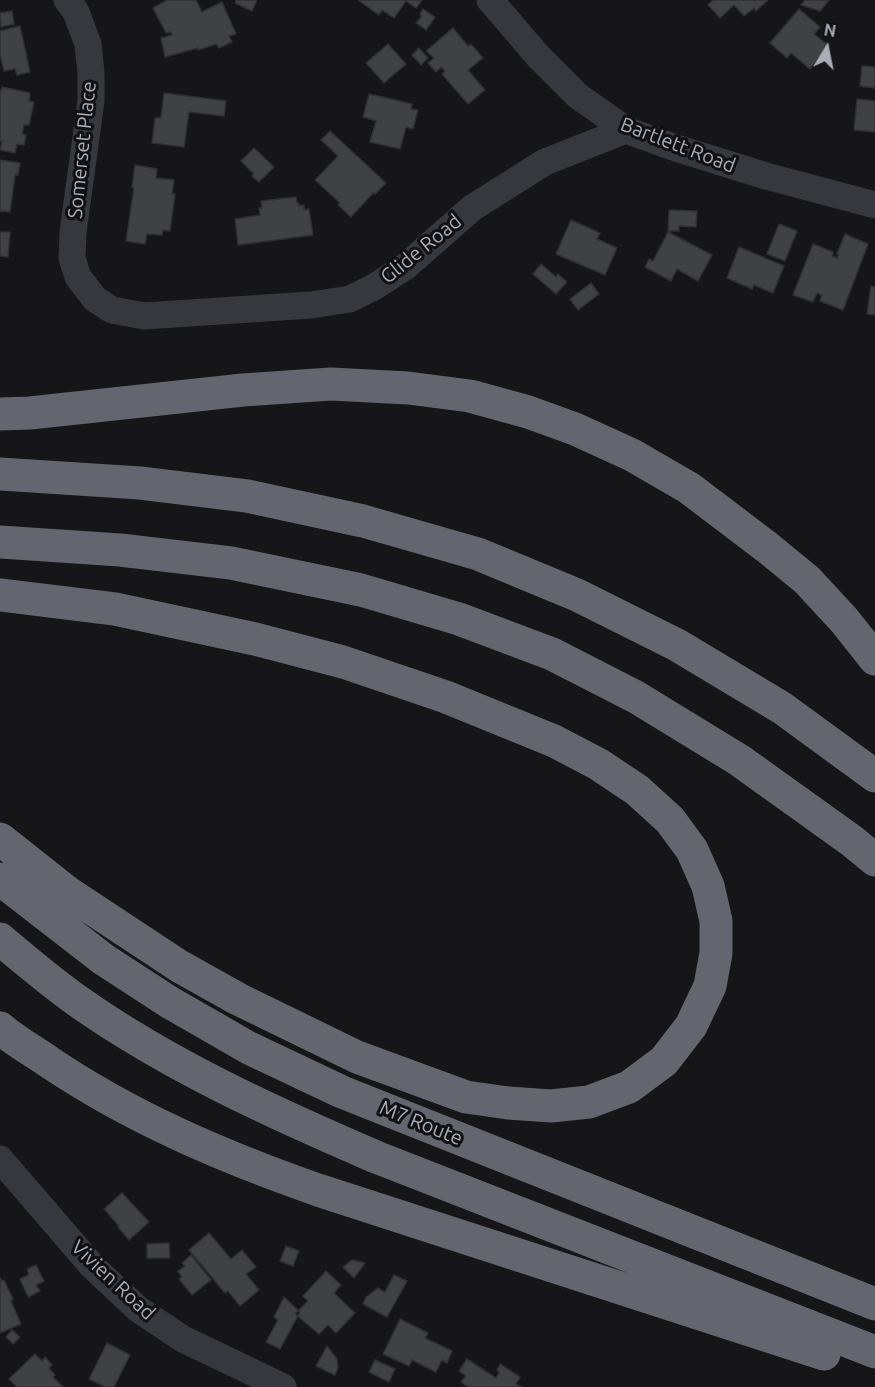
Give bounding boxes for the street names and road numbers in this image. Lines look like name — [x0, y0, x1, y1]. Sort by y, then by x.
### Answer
street label: Somerset Place — [63, 80, 101, 220]
street label: Bartlett Road — [617, 112, 739, 178]
street label: Glide Road — [376, 209, 466, 289]
street label: M7 Route — [376, 1095, 466, 1151]
street label: Vivien Road — [66, 1235, 160, 1325]

